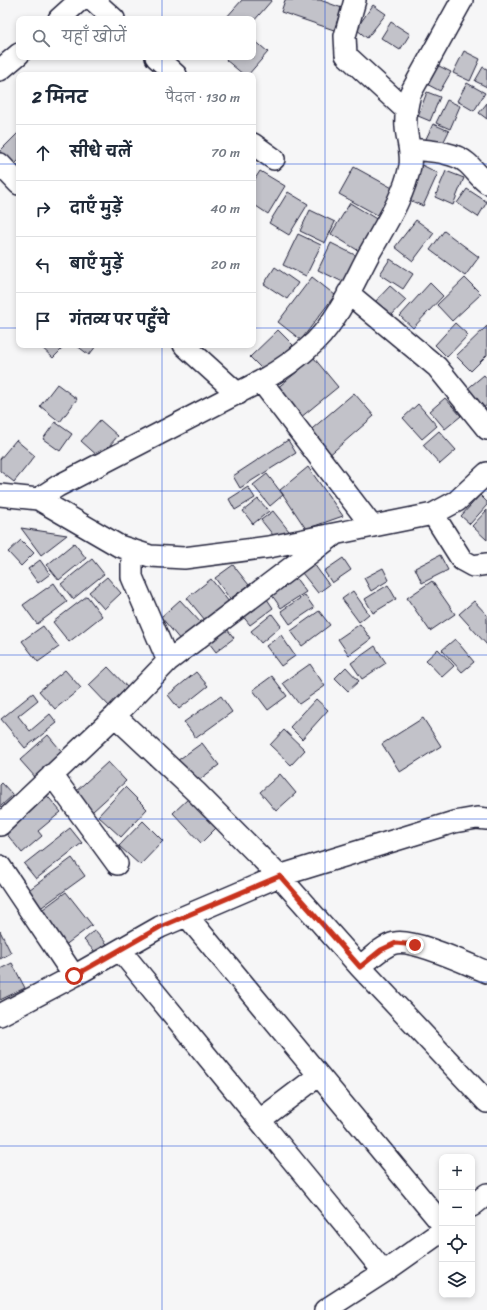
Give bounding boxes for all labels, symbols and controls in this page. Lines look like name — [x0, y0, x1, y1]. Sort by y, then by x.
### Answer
search box — [16, 16, 256, 60]
text: यहाँ खोजें — [62, 24, 127, 50]
icon: search — [30, 27, 52, 49]
text: 2 मिनट — [32, 82, 88, 112]
text: पैदल · 130 m — [165, 86, 240, 109]
text: सीधे चलें — [70, 139, 131, 165]
text: 70 m — [211, 141, 240, 164]
icon: ahead — [32, 142, 54, 164]
text: दाएँ मुड़ें — [70, 195, 122, 221]
text: 40 m — [210, 197, 240, 220]
icon: right — [32, 198, 54, 220]
text: बाएँ मुड़ें — [70, 251, 123, 277]
text: 20 m — [211, 253, 240, 276]
icon: left — [32, 254, 54, 276]
text: गंतव्य पर पहुँचे — [70, 307, 169, 333]
icon: arrive — [32, 310, 54, 332]
route end — [406, 936, 424, 954]
route start — [65, 967, 83, 985]
map controls — [439, 1154, 475, 1298]
button: + — [439, 1154, 475, 1190]
button: − — [439, 1190, 475, 1226]
button: locate — [439, 1226, 475, 1262]
button: layers — [439, 1262, 475, 1298]

